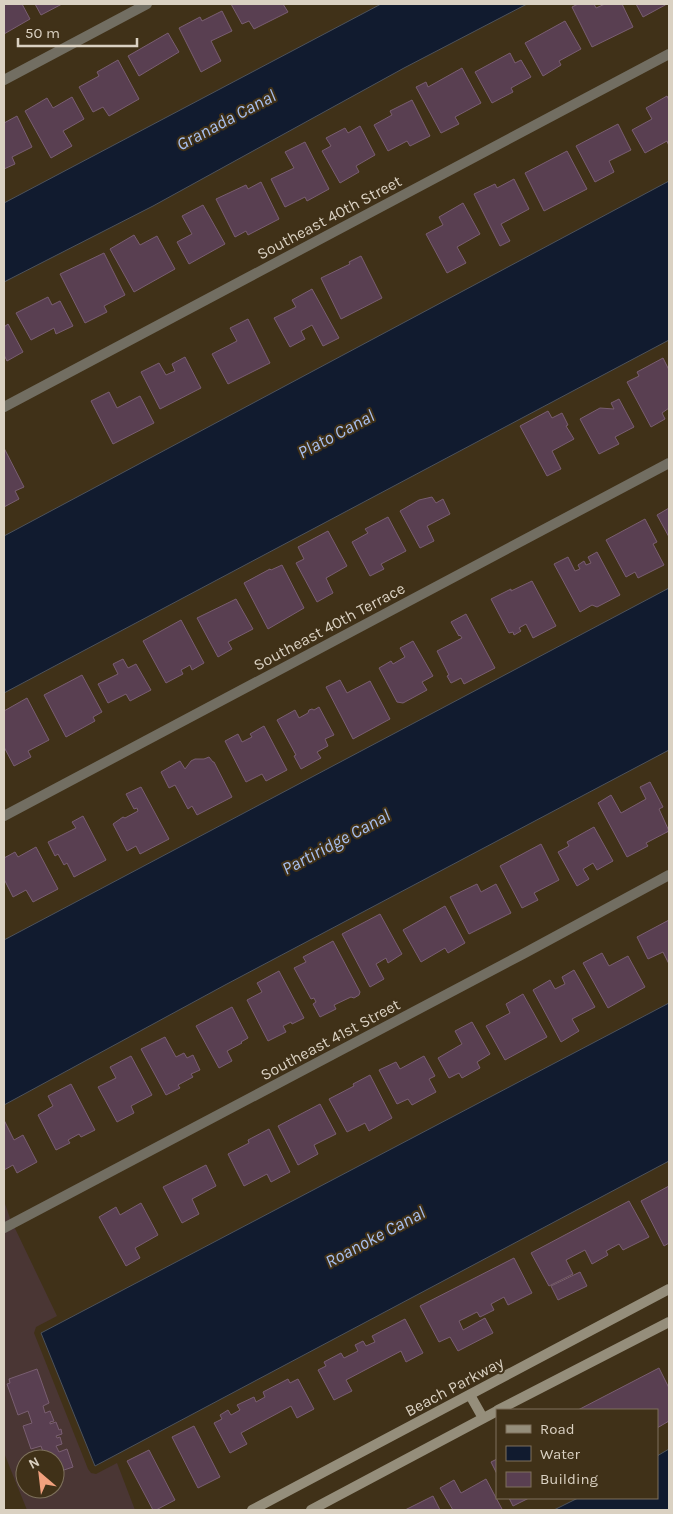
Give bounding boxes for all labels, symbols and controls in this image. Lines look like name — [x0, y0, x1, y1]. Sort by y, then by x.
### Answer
scale bar — [18, 15, 136, 47]
text: 50 m — [25, 24, 60, 42]
water label: Granada Canal — [173, 84, 280, 155]
street label: Southeast 40th Street — [254, 171, 405, 264]
water label: Plato Canal — [294, 404, 379, 463]
street label: Southeast 40th Terrace — [250, 578, 408, 674]
water label: Partiridge Canal — [278, 804, 394, 880]
street label: Southeast 41st Street — [257, 995, 403, 1084]
water label: Roanoke Canal — [321, 1201, 429, 1273]
street label: Beach Parkway — [402, 1352, 507, 1420]
legend — [496, 1409, 658, 1499]
text: Road — [540, 1420, 575, 1438]
text: Water — [540, 1445, 581, 1463]
north arrow — [15, 1449, 65, 1499]
text: N — [26, 1453, 43, 1473]
text: Building — [540, 1470, 598, 1488]

